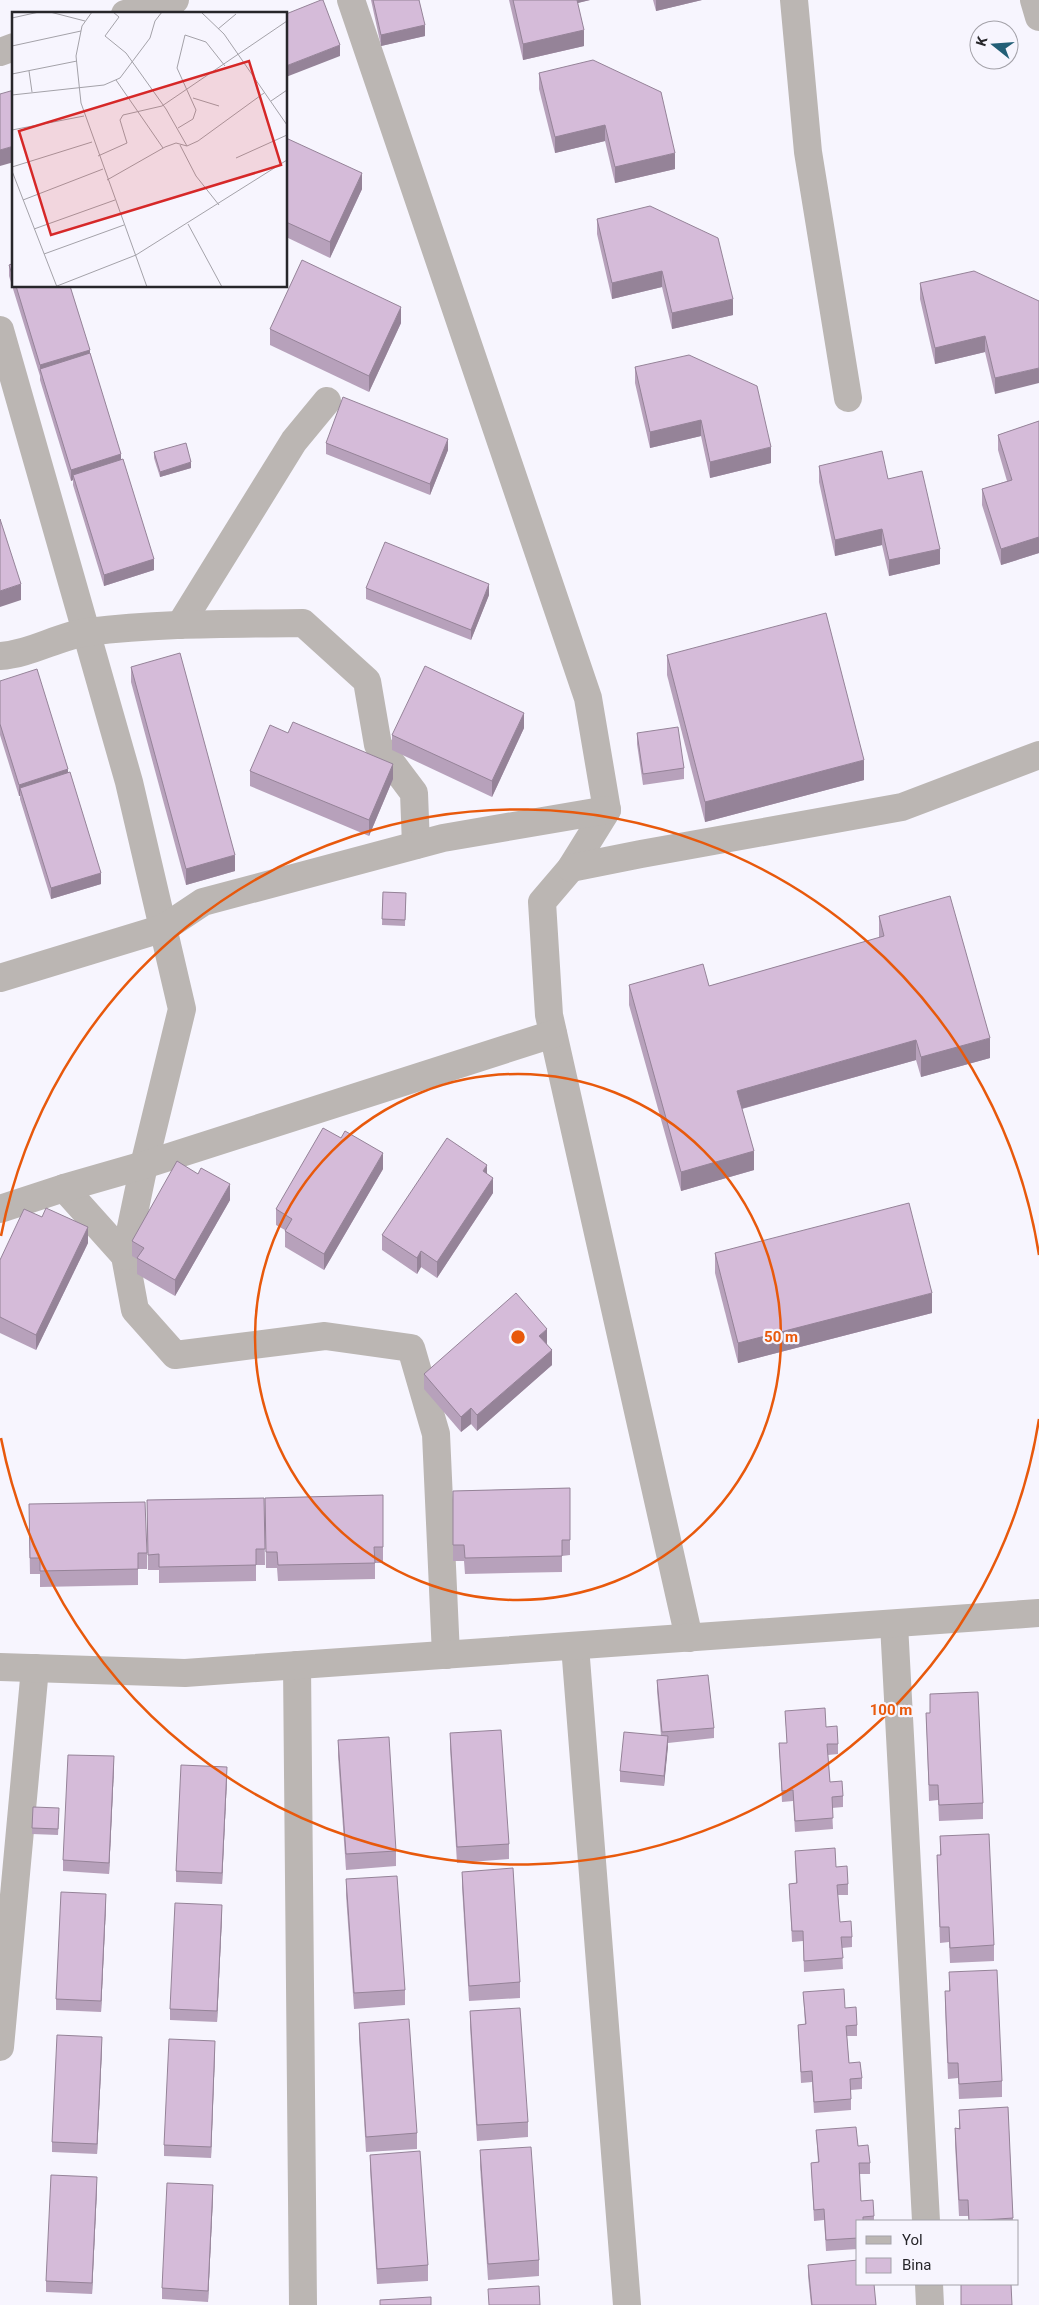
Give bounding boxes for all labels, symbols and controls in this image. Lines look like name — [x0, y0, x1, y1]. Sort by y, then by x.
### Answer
inset map — [12, 12, 288, 288]
north arrow — [969, 20, 1019, 70]
text: K — [973, 35, 991, 48]
centre of rings — [509, 1328, 527, 1346]
text: 50 m — [764, 1328, 798, 1346]
text: 100 m — [870, 1701, 912, 1719]
legend — [856, 2220, 1019, 2285]
text: Yol — [902, 2231, 923, 2249]
text: Bina — [902, 2256, 931, 2274]

